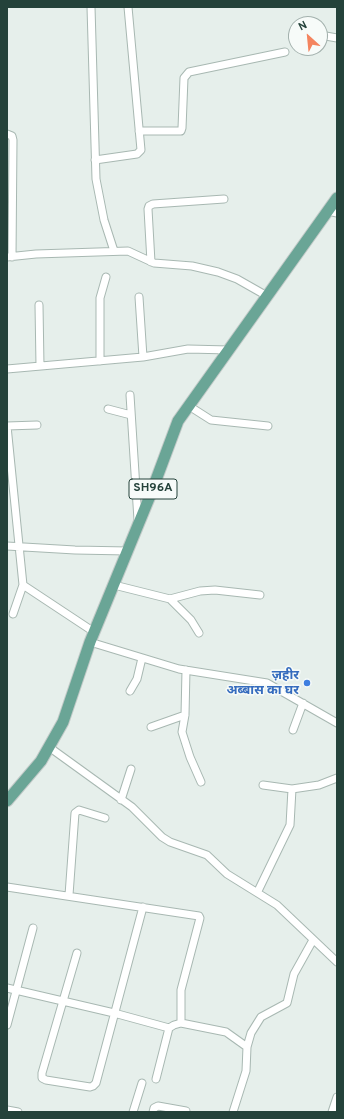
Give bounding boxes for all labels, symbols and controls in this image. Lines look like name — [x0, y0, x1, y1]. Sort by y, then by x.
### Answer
north arrow — [288, 16, 328, 56]
text: N — [296, 18, 310, 34]
road number: SH96A — [129, 479, 177, 499]
place label: ज़हीर अब्बास का घर — [226, 668, 299, 699]
marker: ज़हीर अब्बास का घर — [302, 678, 312, 688]

